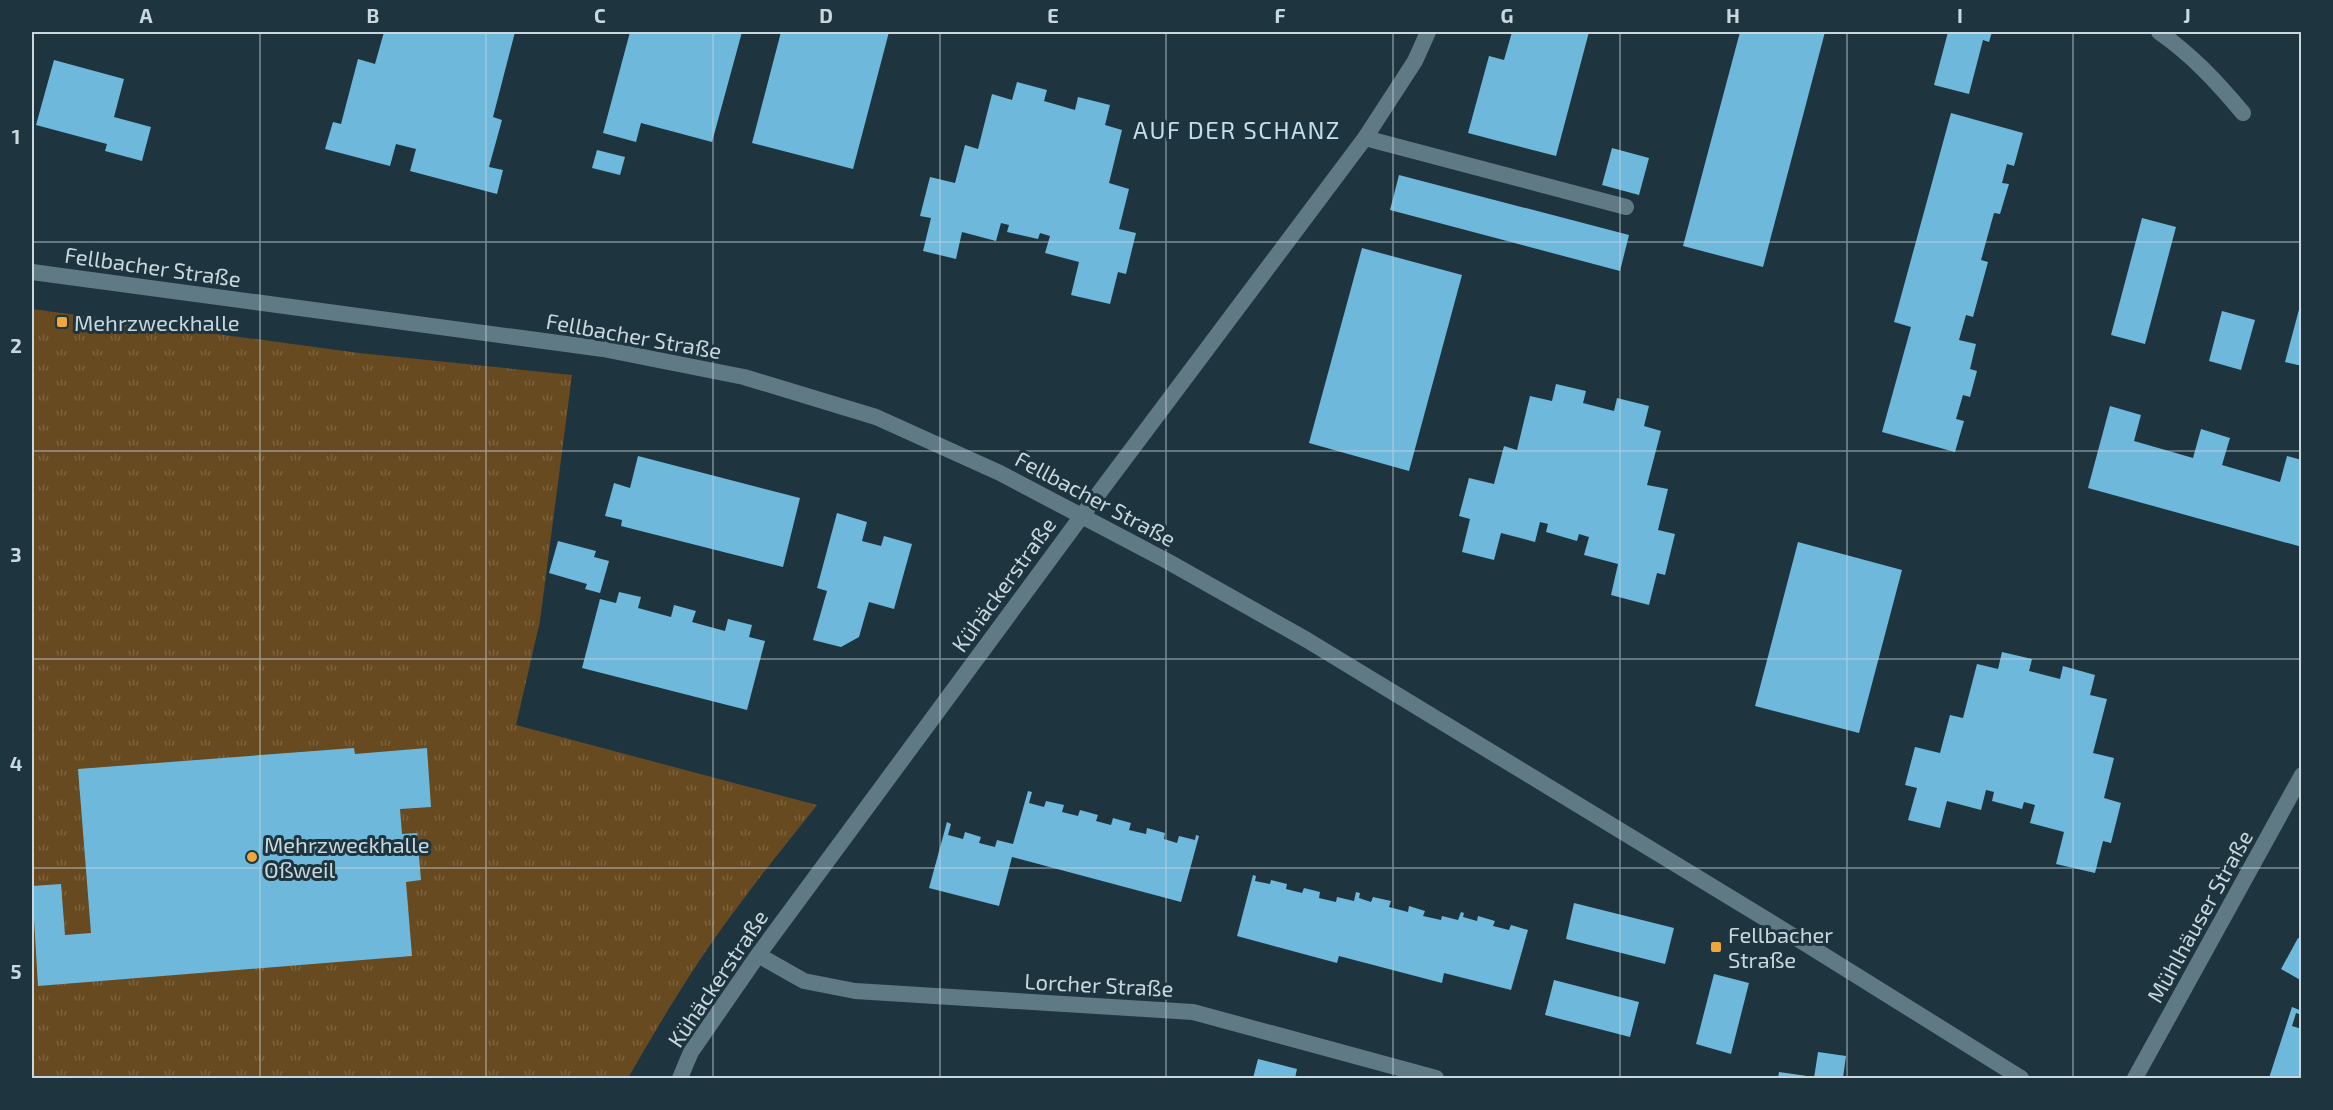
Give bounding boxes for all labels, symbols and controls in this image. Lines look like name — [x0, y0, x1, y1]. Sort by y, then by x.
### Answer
text: A — [139, 3, 153, 27]
text: B — [367, 3, 379, 27]
text: C — [594, 3, 606, 27]
text: D — [819, 3, 833, 27]
text: E — [1047, 3, 1059, 27]
text: F — [1274, 3, 1286, 27]
text: G — [1501, 3, 1513, 27]
text: H — [1726, 3, 1740, 27]
text: I — [1957, 3, 1963, 27]
text: J — [2183, 3, 2191, 27]
district label: AUF DER SCHANZ — [1133, 115, 1341, 144]
text: 1 — [12, 124, 20, 148]
street label: Fellbacher Straße — [63, 241, 243, 291]
street label: Fellbacher Straße — [544, 307, 724, 363]
place label: Mehrzweckhalle — [74, 309, 240, 335]
marker: Mehrzweckhalle — [55, 315, 69, 329]
text: 2 — [10, 333, 22, 357]
street label: Fellbacher Straße — [1011, 445, 1181, 551]
street label: Kühäckerstraße — [946, 512, 1060, 656]
text: 3 — [10, 542, 22, 566]
text: 4 — [10, 751, 23, 775]
street label: Mühlhäuser Straße — [2141, 825, 2257, 1007]
place label: Mehrzweckhalle Oßweil — [264, 831, 430, 882]
marker: Mehrzweckhalle Oßweil — [245, 850, 259, 864]
street label: Kühäckerstraße — [662, 905, 772, 1051]
place label: Fellbacher Straße — [1728, 921, 1833, 972]
marker: Fellbacher Straße — [1709, 940, 1723, 954]
text: 5 — [10, 959, 22, 983]
street label: Lorcher Straße — [1024, 967, 1174, 1001]

